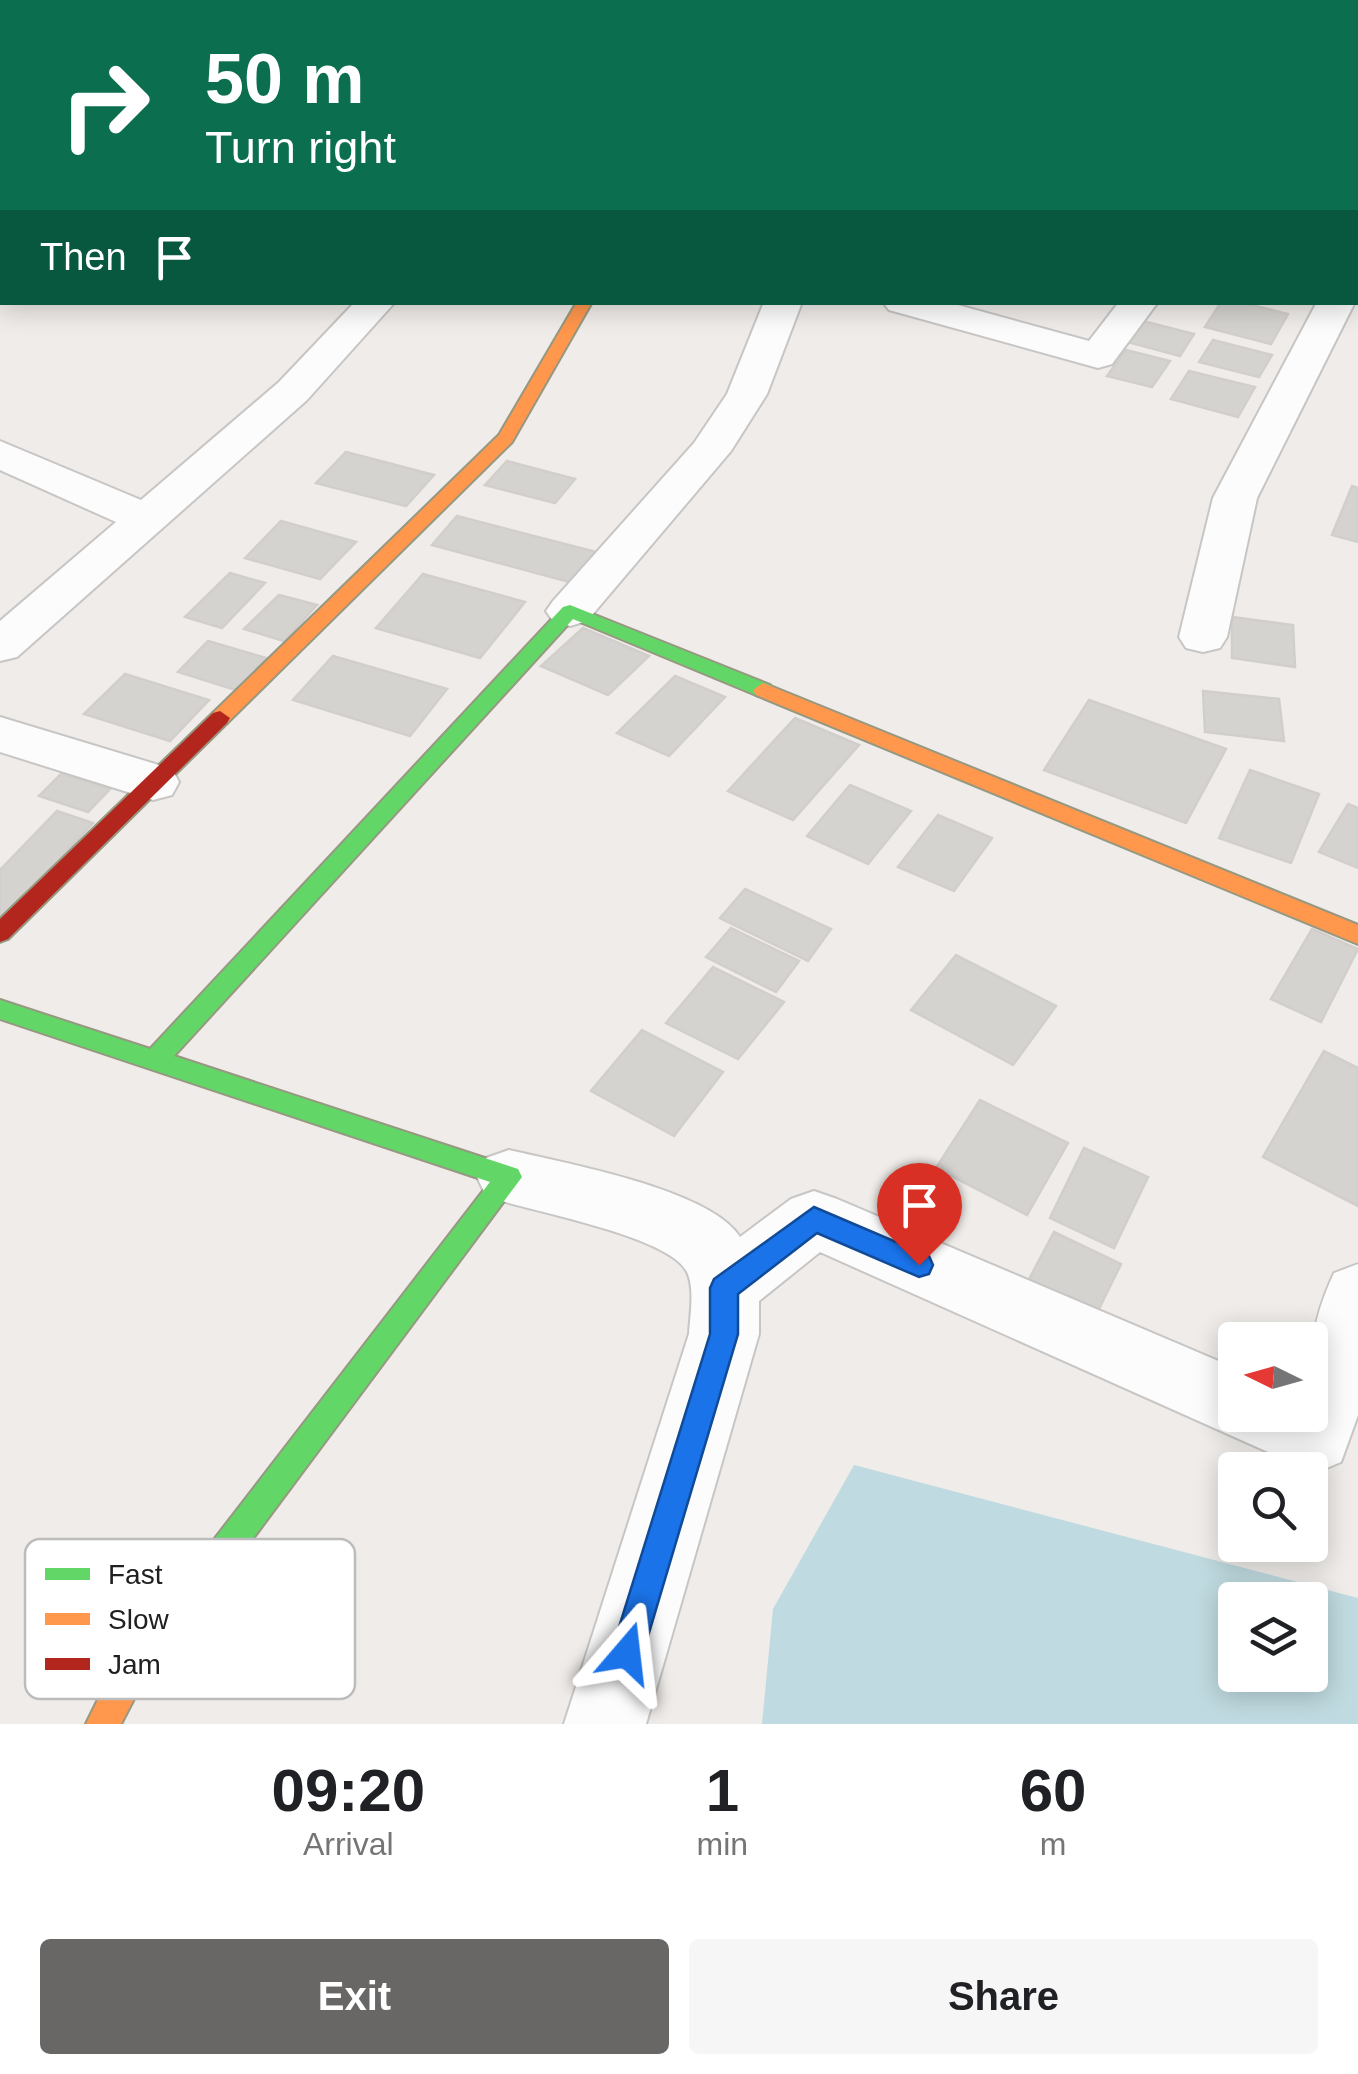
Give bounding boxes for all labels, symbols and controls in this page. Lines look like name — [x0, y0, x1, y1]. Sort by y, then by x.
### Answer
icon: right — [40, 40, 170, 170]
text: 50 m — [205, 40, 365, 118]
text: Turn right — [205, 122, 396, 173]
icon: arrive — [147, 230, 202, 285]
text: Then — [40, 236, 127, 278]
pin — [877, 1163, 962, 1266]
icon: arrive — [892, 1178, 947, 1233]
north arrow — [1218, 1322, 1328, 1432]
map controls — [1218, 1322, 1328, 1692]
button: search — [1218, 1452, 1328, 1562]
legend — [25, 1539, 355, 1699]
text: Fast — [108, 1559, 163, 1590]
button: layers — [1218, 1582, 1328, 1692]
position arrow — [575, 1601, 679, 1705]
text: Slow — [108, 1604, 169, 1635]
text: Jam — [108, 1649, 161, 1680]
text: 09:20 — [272, 1757, 425, 1824]
text: 1 — [706, 1757, 739, 1824]
text: 60 — [1020, 1757, 1086, 1824]
text: Arrival — [303, 1826, 394, 1862]
text: min — [697, 1826, 748, 1862]
text: m — [1040, 1826, 1066, 1862]
button: Exit — [40, 1939, 669, 2054]
button: Share — [689, 1939, 1318, 2054]

